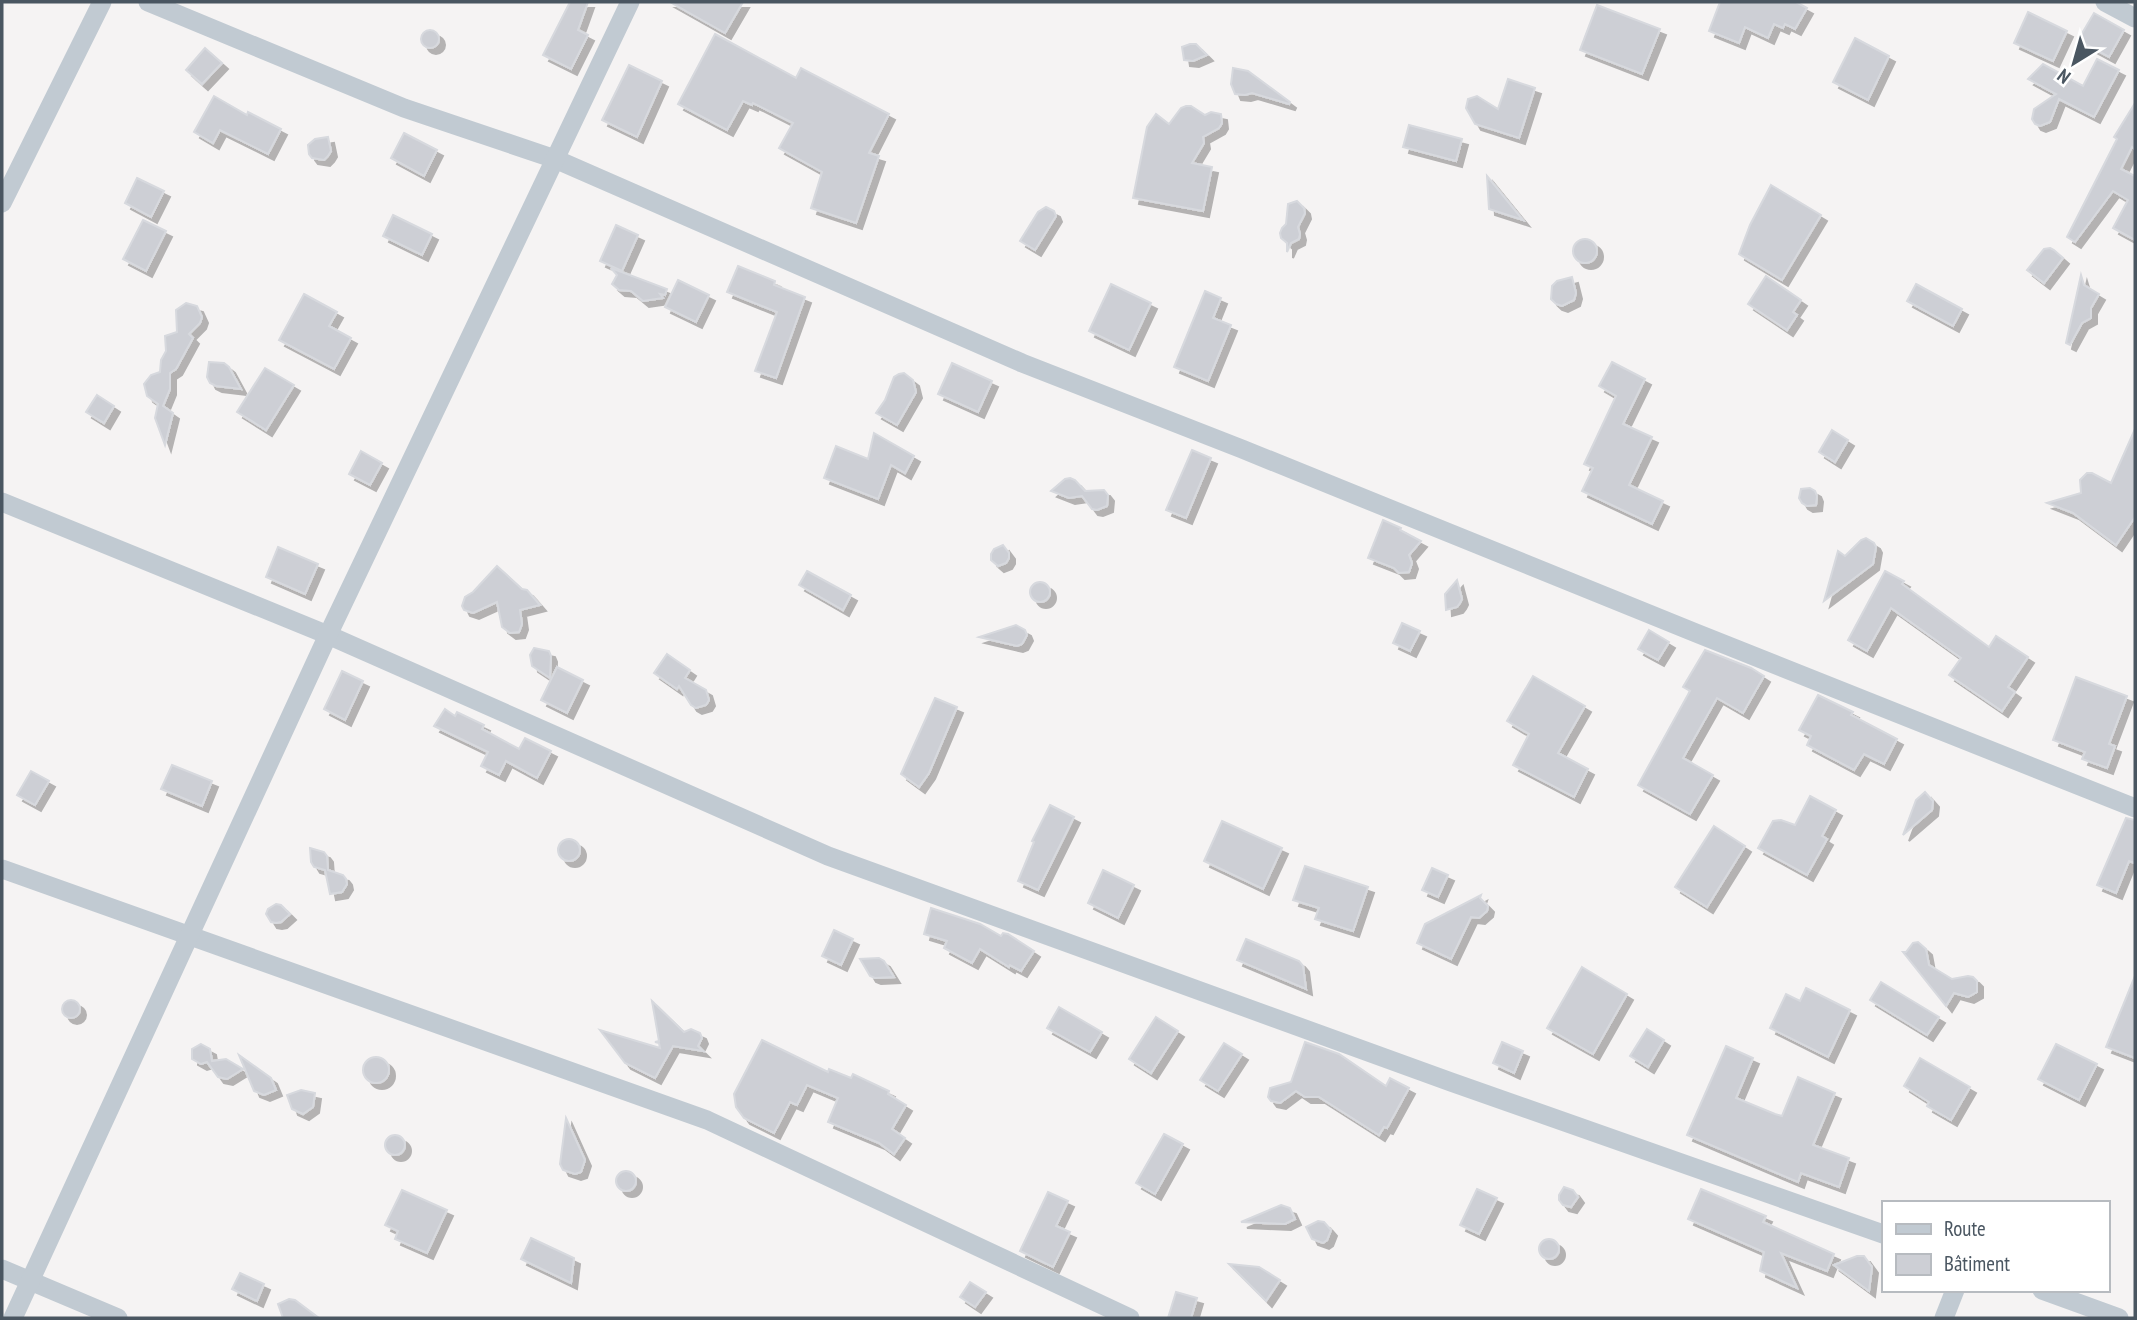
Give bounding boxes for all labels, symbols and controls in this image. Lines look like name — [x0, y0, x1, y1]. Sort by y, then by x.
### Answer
north arrow — [2039, 28, 2109, 98]
text: N — [2052, 64, 2075, 89]
legend — [1882, 1201, 2109, 1292]
text: Route — [1944, 1215, 1986, 1242]
text: Bâtiment — [1944, 1250, 2010, 1277]

